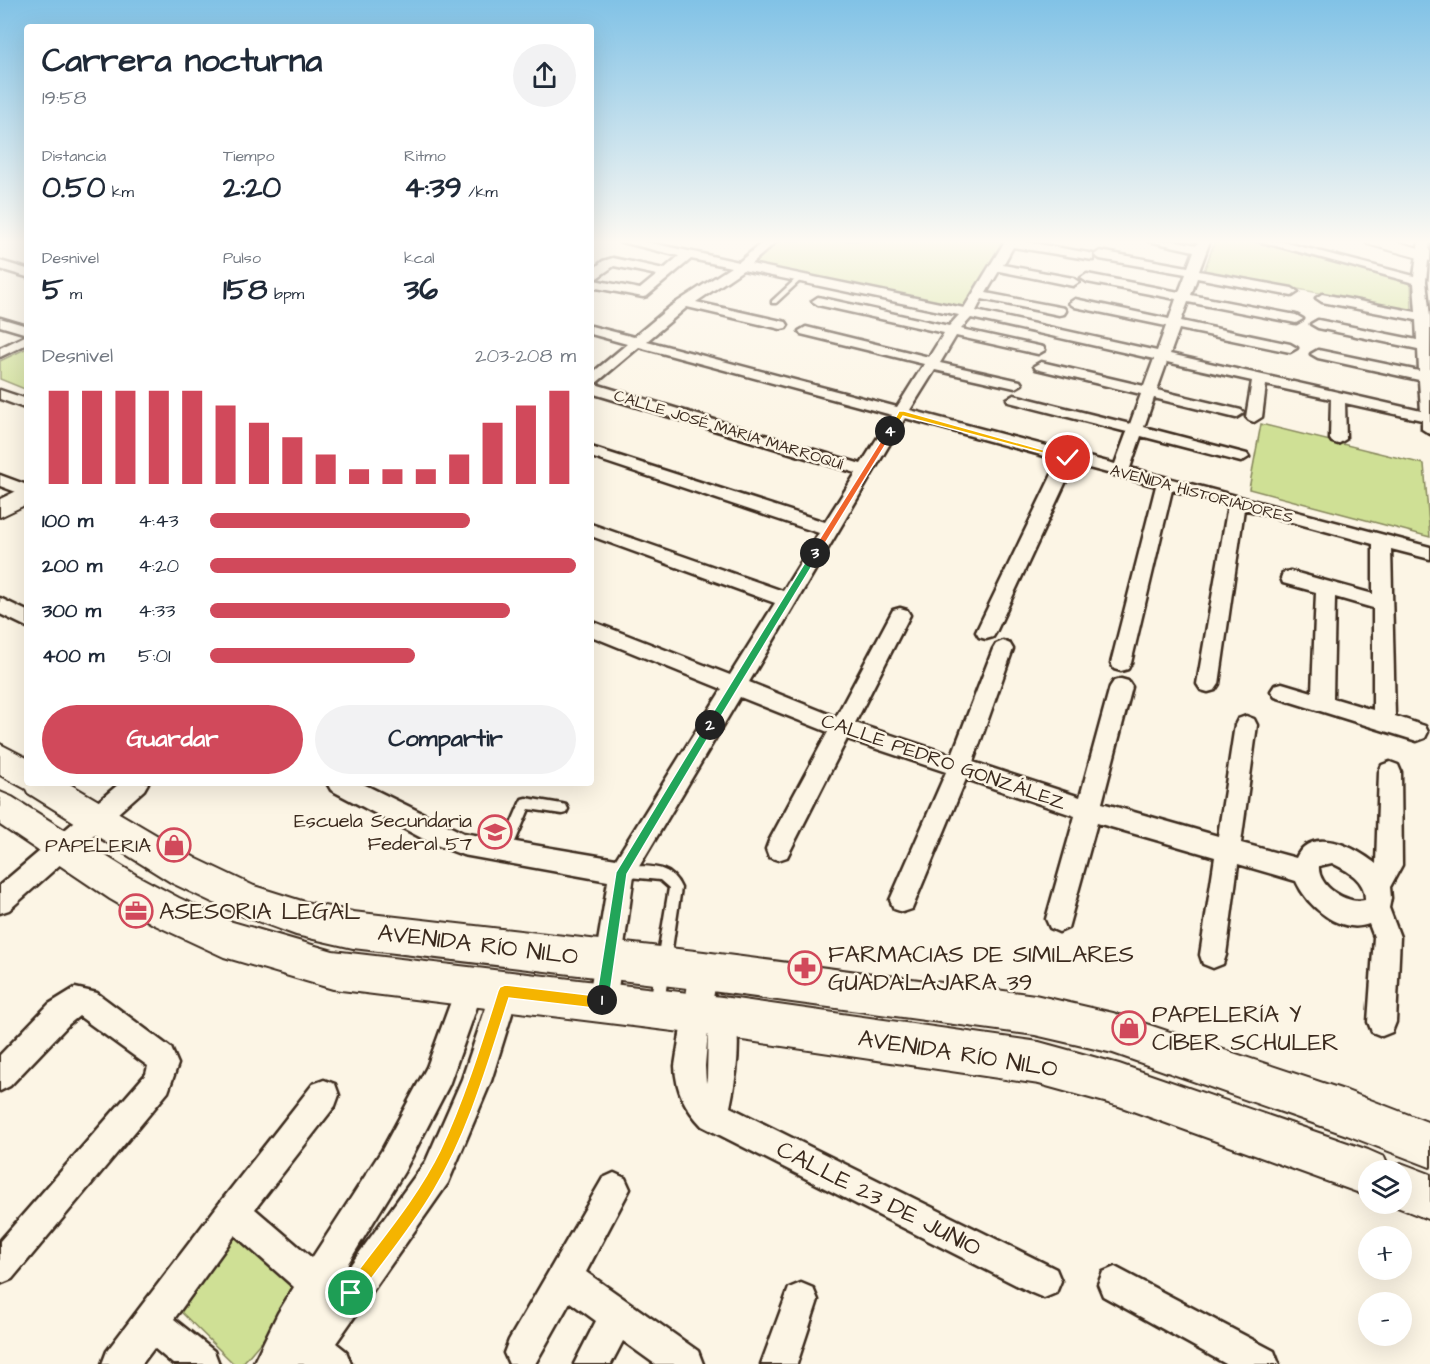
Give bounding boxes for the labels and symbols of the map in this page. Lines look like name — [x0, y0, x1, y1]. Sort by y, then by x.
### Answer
street label: CALLE JOSÉ MARÍA MARROQUÍ — [611, 385, 847, 476]
pin: 4 — [875, 416, 905, 446]
pin — [1042, 432, 1093, 483]
street label: AVENIDA HISTORIADORES — [1108, 459, 1296, 529]
pin: 3 — [800, 538, 830, 568]
street label: CALLE PEDRO GONZÁLEZ — [817, 707, 1070, 817]
pin: 2 — [695, 710, 725, 740]
place label: Escuela Secundaria Federal 57 — [294, 807, 472, 858]
school or university icon: Escuela Secundaria Federal 57 — [477, 814, 513, 850]
shop icon: PAPELERIA — [156, 827, 192, 863]
place label: PAPELERIA — [45, 832, 151, 860]
office icon: ASESORIA LEGAL — [118, 893, 154, 929]
place label: ASESORIA LEGAL — [159, 895, 361, 929]
street label: AVENIDA RÍO NILO — [376, 916, 580, 974]
place label: FARMACIAS DE SIMILARES GUADALAJARA 39 — [828, 938, 1134, 1000]
pharmacy icon: FARMACIAS DE SIMILARES GUADALAJARA 39 — [787, 950, 823, 986]
pin: 1 — [587, 985, 617, 1015]
place label: PAPELERÍA Y CIBER SCHULER — [1152, 998, 1339, 1060]
shop icon: PAPELERÍA Y CIBER SCHULER — [1111, 1010, 1147, 1046]
street label: AVENIDA RÍO NILO — [856, 1021, 1060, 1087]
street label: CALLE 23 DE JUNIO — [770, 1133, 987, 1265]
pin — [325, 1267, 376, 1318]

